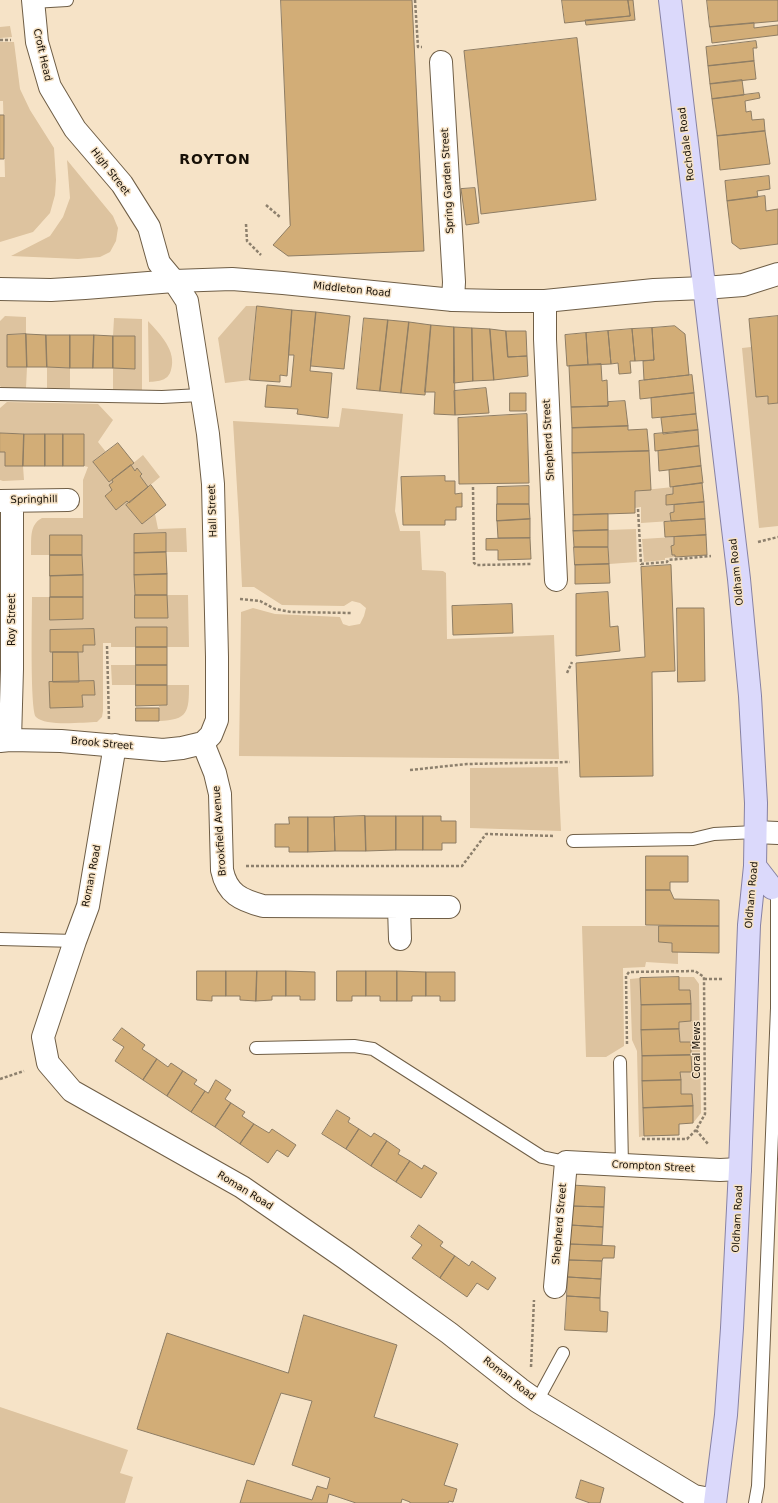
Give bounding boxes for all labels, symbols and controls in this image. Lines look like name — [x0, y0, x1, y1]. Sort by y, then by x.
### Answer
street label: Croft Head — [30, 28, 54, 82]
street label: Rochdale Road — [677, 106, 697, 182]
street label: Spring Garden Street — [439, 128, 457, 234]
street label: High Street — [88, 146, 132, 198]
district label: ROYTON — [179, 152, 251, 168]
street label: Middleton Road — [313, 280, 391, 300]
street label: Shepherd Street — [541, 399, 557, 481]
street label: Hall Street — [206, 484, 220, 538]
street label: Springhill — [10, 494, 58, 506]
street label: Oldham Road — [728, 538, 746, 606]
street label: Roy Street — [6, 594, 18, 646]
street label: Brook Street — [70, 735, 134, 753]
street label: Brookfield Avenue — [211, 785, 229, 877]
street label: Roman Road — [80, 844, 104, 908]
street label: Oldham Road — [743, 861, 761, 929]
street label: Coral Mews — [691, 1021, 703, 1079]
street label: Crompton Street — [611, 1159, 695, 1175]
street label: Roman Road — [215, 1169, 275, 1213]
street label: Shepherd Street — [550, 1183, 570, 1265]
street label: Oldham Road — [730, 1185, 746, 1253]
street label: Roman Road — [480, 1355, 538, 1403]

